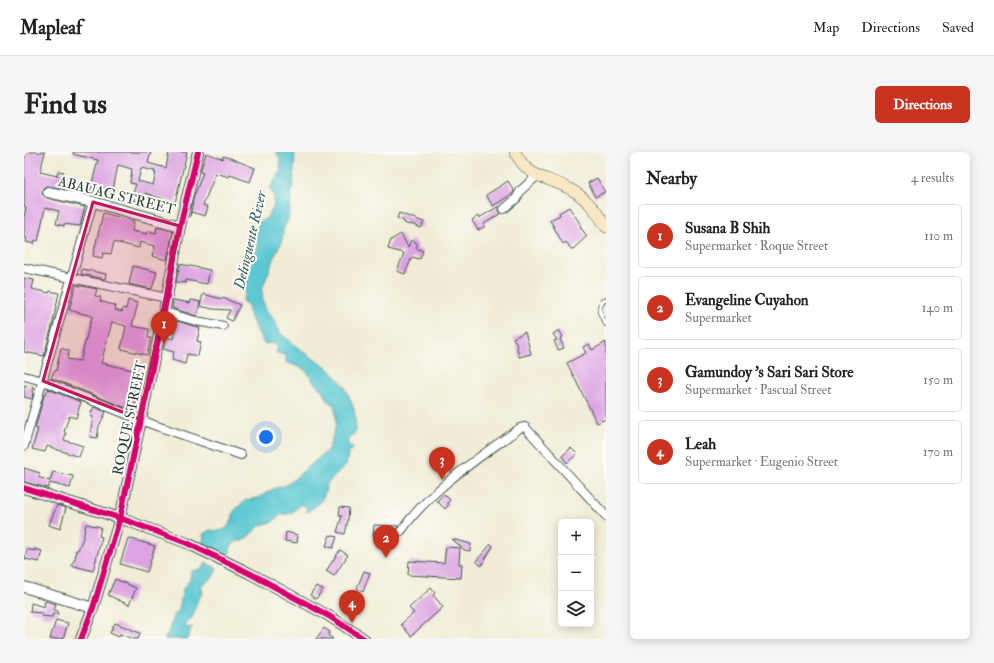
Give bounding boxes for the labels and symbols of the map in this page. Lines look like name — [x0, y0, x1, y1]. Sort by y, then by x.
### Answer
street label: ABAUAG STREET — [56, 172, 178, 218]
water label: Delinguente River — [230, 188, 271, 292]
pin: 1 — [151, 311, 177, 344]
street label: ROQUE STREET — [109, 359, 150, 477]
your location — [256, 427, 276, 447]
pin: 3 — [429, 447, 455, 480]
pin: 2 — [373, 525, 399, 558]
pin: 4 — [339, 590, 365, 623]

